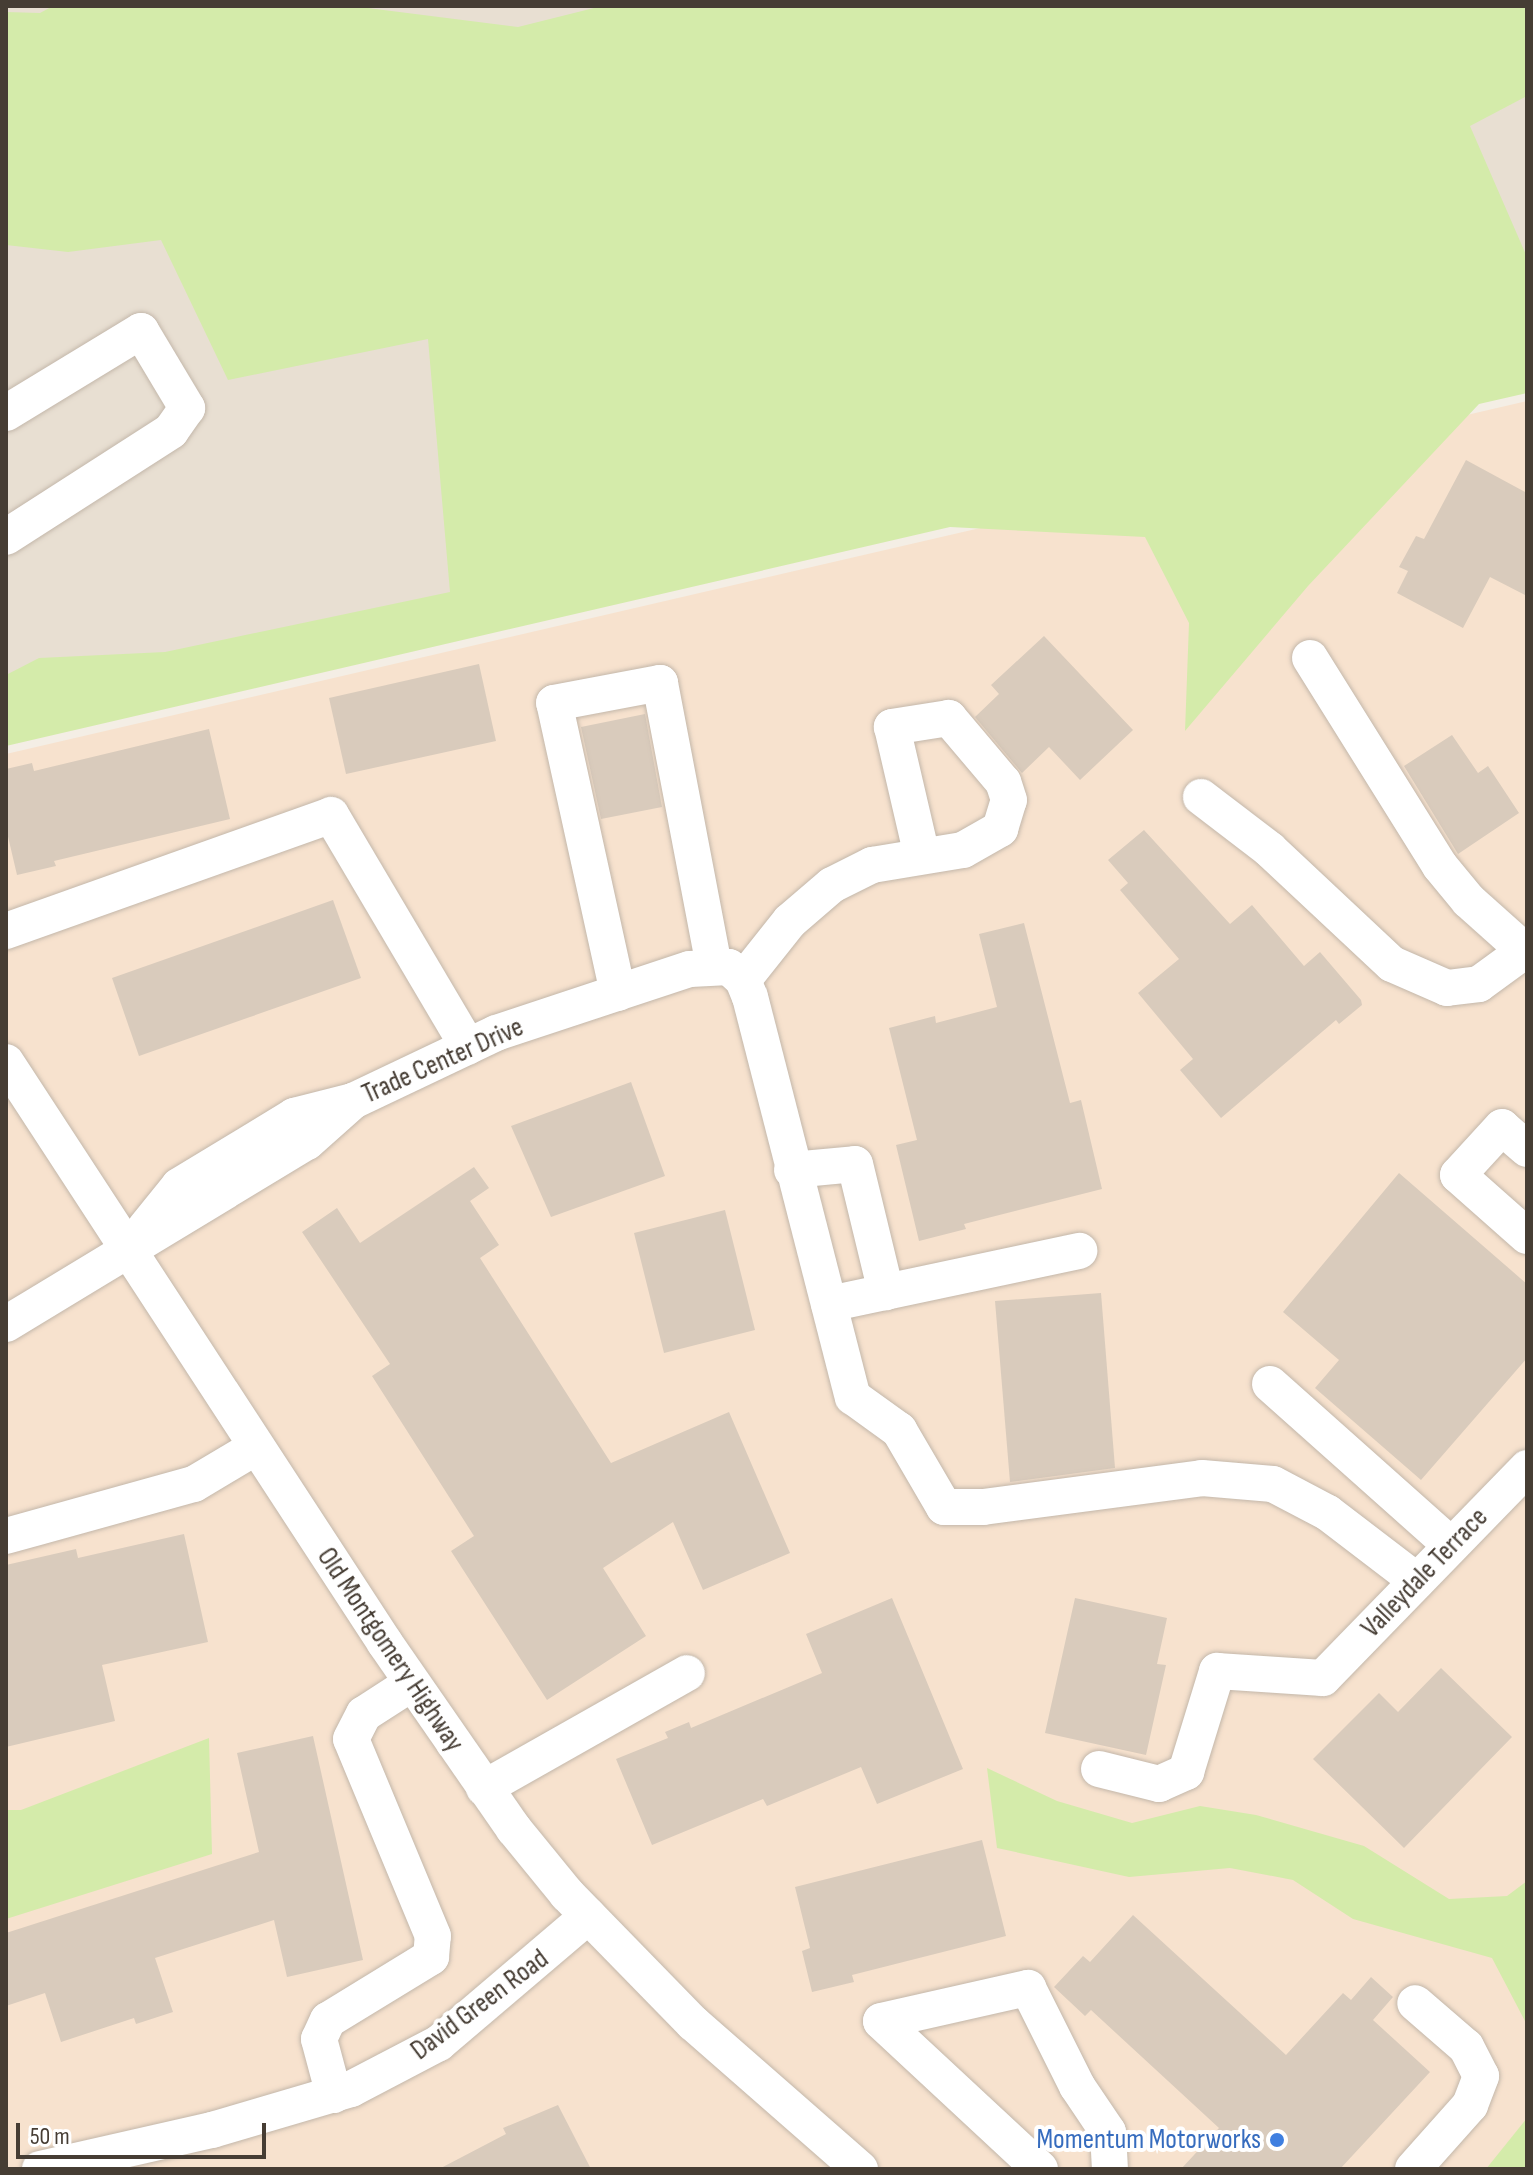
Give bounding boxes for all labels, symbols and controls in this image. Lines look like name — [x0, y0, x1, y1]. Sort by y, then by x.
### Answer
street label: Trade Center Drive — [357, 1011, 529, 1111]
street label: Valleydale Terrace — [1355, 1501, 1495, 1645]
street label: Old Montgomery Highway — [309, 1542, 471, 1758]
street label: David Green Road — [405, 1942, 555, 2068]
scale bar — [20, 2107, 270, 2157]
text: 50 m — [30, 2122, 70, 2151]
place label: Momentum Motorworks — [1036, 2123, 1261, 2157]
marker: Momentum Motorworks — [1268, 2131, 1286, 2149]

